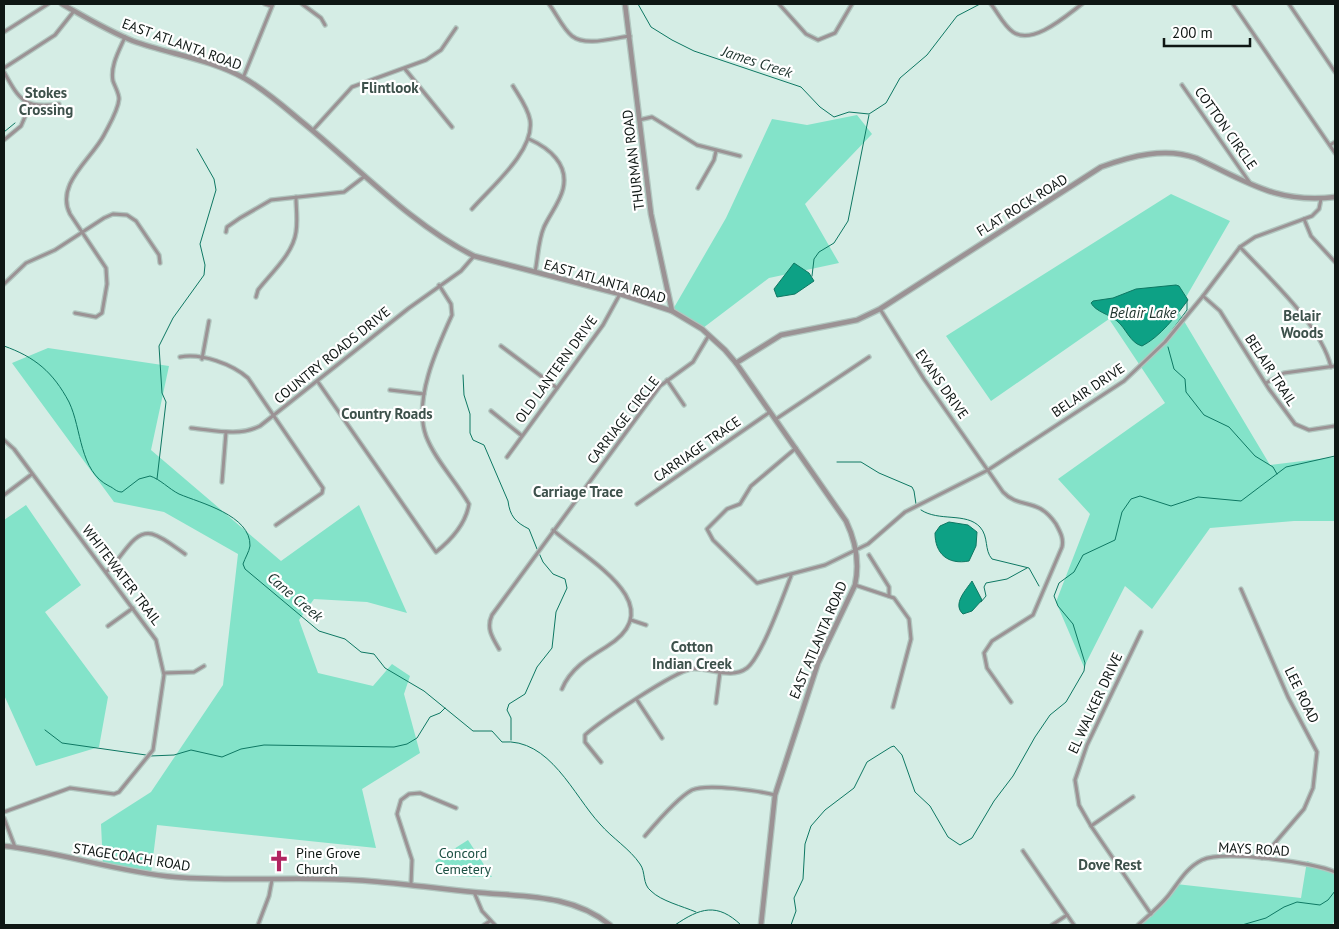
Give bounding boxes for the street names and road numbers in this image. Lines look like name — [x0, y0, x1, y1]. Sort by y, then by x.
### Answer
street label: EAST ATLANTA ROAD — [120, 14, 244, 74]
street label: COTTON CIRCLE — [1191, 83, 1261, 173]
street label: THURMAN ROAD — [618, 109, 648, 211]
street label: FLAT ROCK ROAD — [973, 170, 1071, 240]
street label: EAST ATLANTA ROAD — [542, 255, 668, 307]
street label: COUNTRY ROADS DRIVE — [270, 302, 394, 408]
street label: OLD LANTERN DRIVE — [511, 312, 601, 426]
street label: BELAIR TRAIL — [1241, 331, 1301, 409]
street label: EVANS DRIVE — [912, 346, 972, 422]
street label: BELAIR DRIVE — [1048, 359, 1128, 421]
street label: CARRIAGE CIRCLE — [583, 372, 663, 468]
street label: CARRIAGE TRACE — [650, 412, 744, 486]
street label: WHITEWATER TRAIL — [78, 521, 166, 629]
street label: EAST ATLANTA ROAD — [785, 578, 851, 702]
street label: EL WALKER DRIVE — [1064, 650, 1126, 756]
street label: LEE ROAD — [1281, 664, 1323, 726]
street label: MAYS ROAD — [1218, 838, 1290, 860]
street label: STAGECOACH ROAD — [72, 839, 192, 875]

